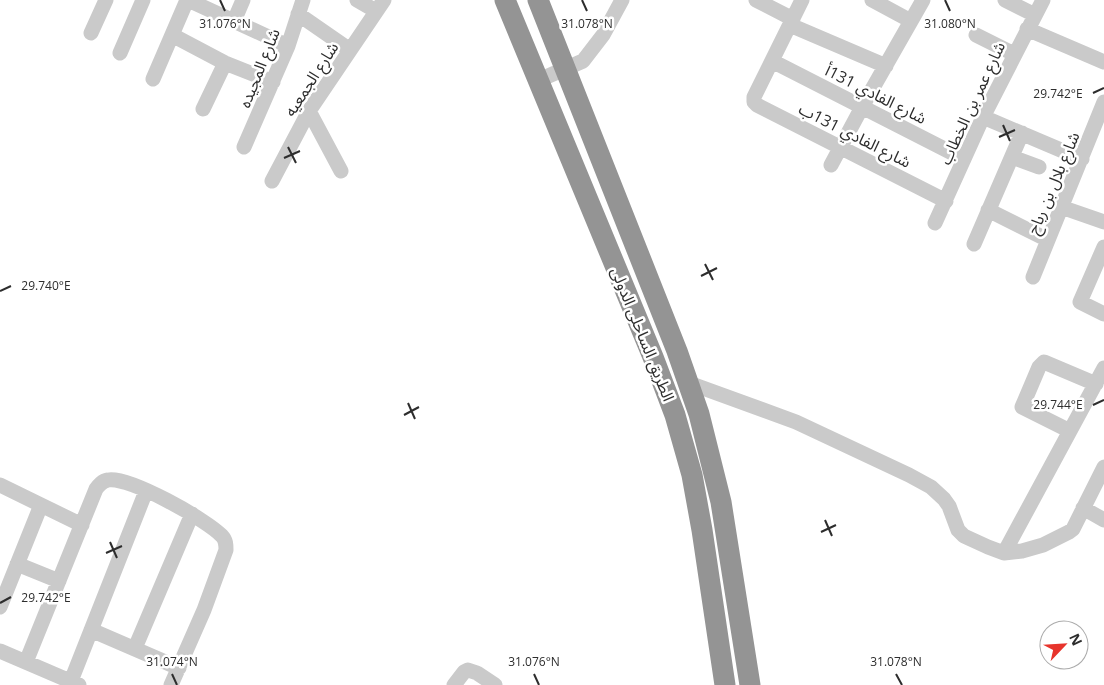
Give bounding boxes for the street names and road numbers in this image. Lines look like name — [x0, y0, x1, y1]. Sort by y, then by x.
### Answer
street label: شارع المجيده — [233, 25, 287, 112]
street label: شارع الجمعيه — [279, 37, 345, 122]
street label: شارع عمر بن الخطاب — [934, 38, 1012, 169]
street label: شارع الفادي 131أ — [820, 59, 930, 131]
street label: شارع الفادي 131ب — [794, 97, 915, 175]
street label: شارع بلال بن رباح — [1022, 128, 1086, 238]
street label: الطريق الساحلى الدولى — [606, 264, 680, 404]

